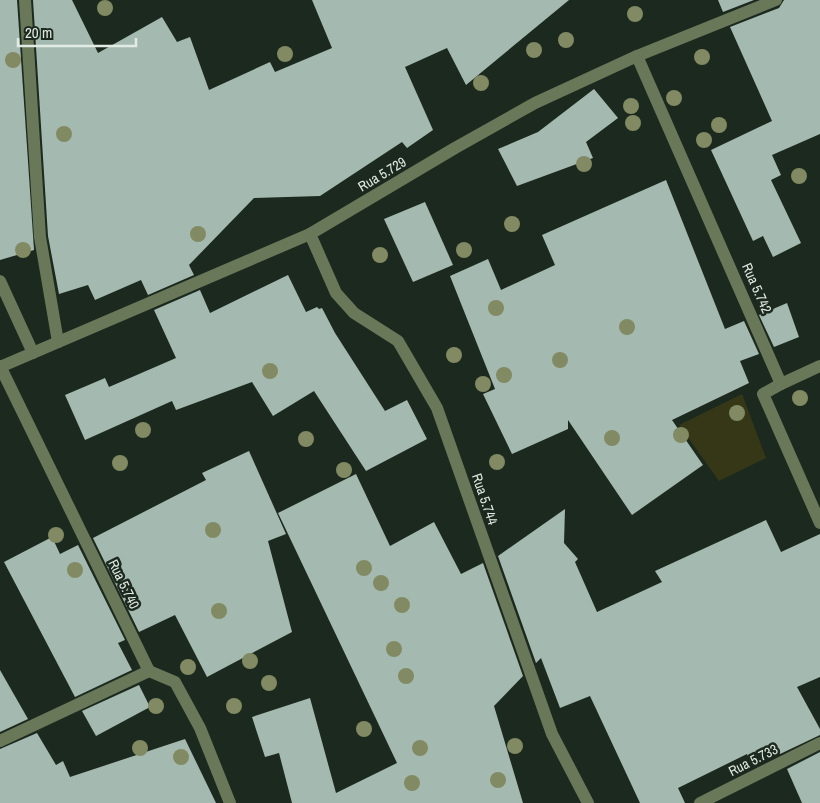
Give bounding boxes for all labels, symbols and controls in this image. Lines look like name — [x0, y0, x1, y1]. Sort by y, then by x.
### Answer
scale bar — [18, 15, 135, 47]
text: 20 m — [25, 22, 52, 43]
street label: Rua 5.729 — [355, 153, 409, 195]
street label: Rua 5.742 — [738, 260, 776, 316]
street label: Rua 5.744 — [468, 471, 502, 528]
street label: Rua 5.740 — [104, 556, 144, 612]
street label: Rua 5.733 — [725, 740, 781, 780]

